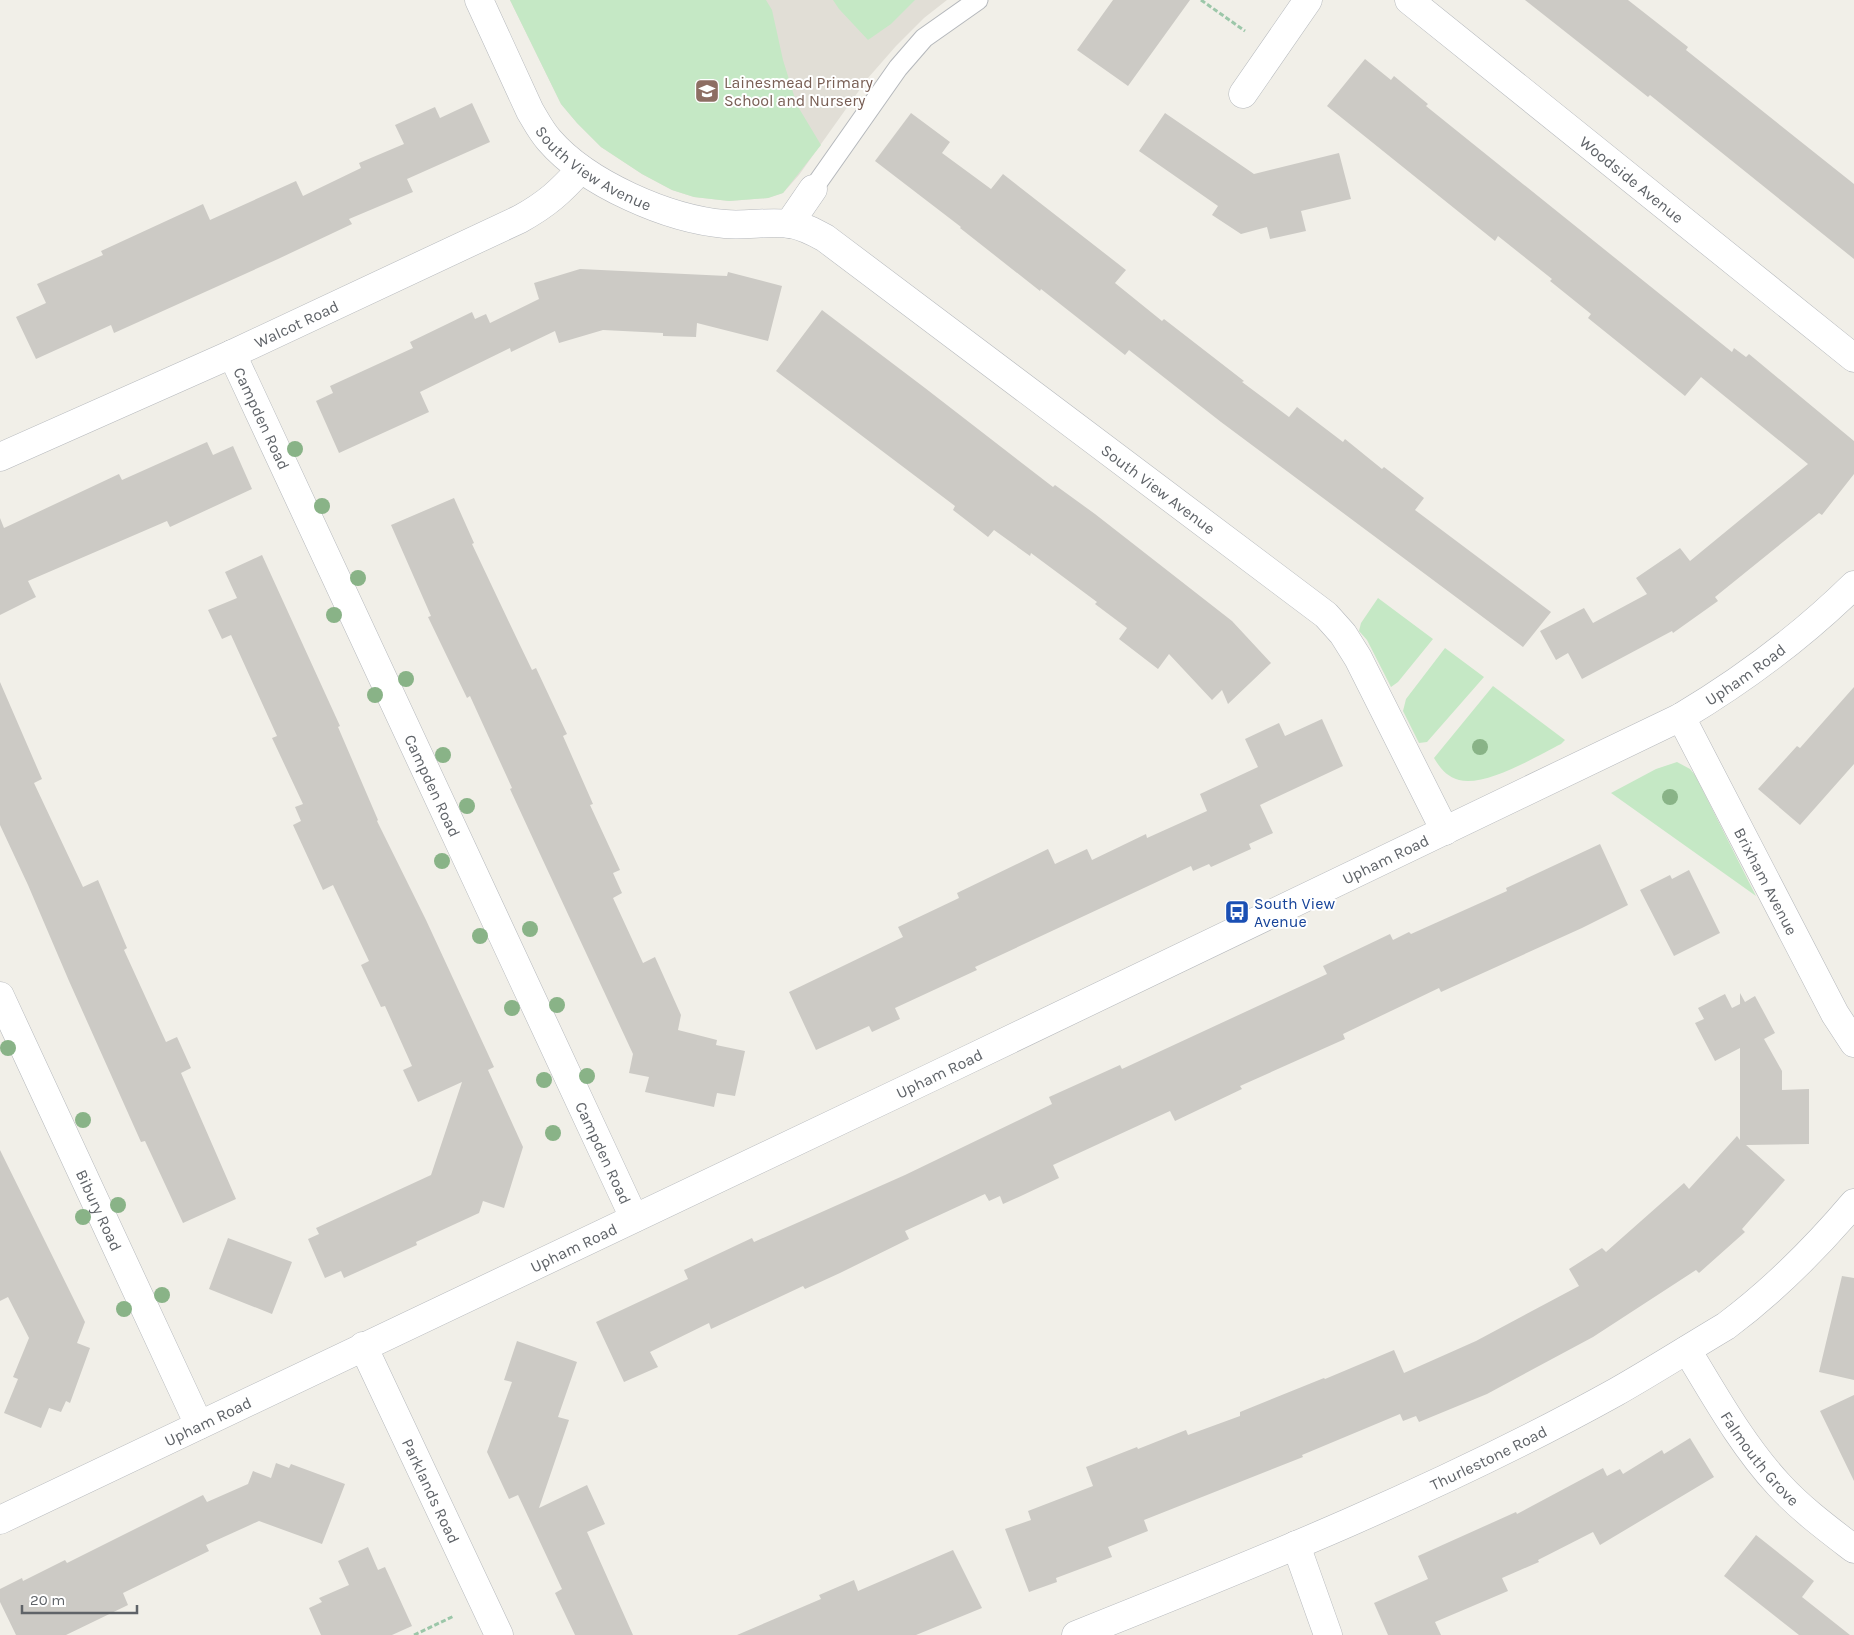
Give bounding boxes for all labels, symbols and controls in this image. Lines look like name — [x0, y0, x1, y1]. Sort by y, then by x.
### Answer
place label: Lainesmead Primary School and Nursery — [724, 73, 874, 110]
school or university icon: Lainesmead Primary School and Nursery — [694, 78, 720, 104]
street label: South View Avenue — [532, 122, 654, 214]
street label: Woodside Avenue — [1576, 132, 1688, 227]
street label: Walcot Road — [251, 296, 342, 352]
street label: Campden Road — [230, 364, 294, 473]
street label: South View Avenue — [1098, 440, 1219, 538]
street label: Upham Road — [1701, 639, 1789, 709]
street label: Campden Road — [401, 731, 465, 840]
street label: Brixham Avenue — [1730, 824, 1802, 938]
street label: Upham Road — [1339, 830, 1432, 888]
place label: South View Avenue — [1254, 894, 1336, 931]
bus stop icon: South View Avenue — [1224, 899, 1250, 925]
street label: Upham Road — [893, 1045, 986, 1102]
street label: Campden Road — [572, 1098, 636, 1207]
street label: Bibury Road — [72, 1166, 126, 1254]
street label: Upham Road — [527, 1219, 620, 1276]
street label: Upham Road — [161, 1393, 254, 1450]
street label: Falmouth Grove — [1717, 1408, 1803, 1510]
street label: Thurlestone Road — [1427, 1421, 1550, 1494]
street label: Parklands Road — [398, 1435, 464, 1546]
scale bar — [22, 1582, 138, 1614]
text: 20 m — [30, 1591, 65, 1609]

